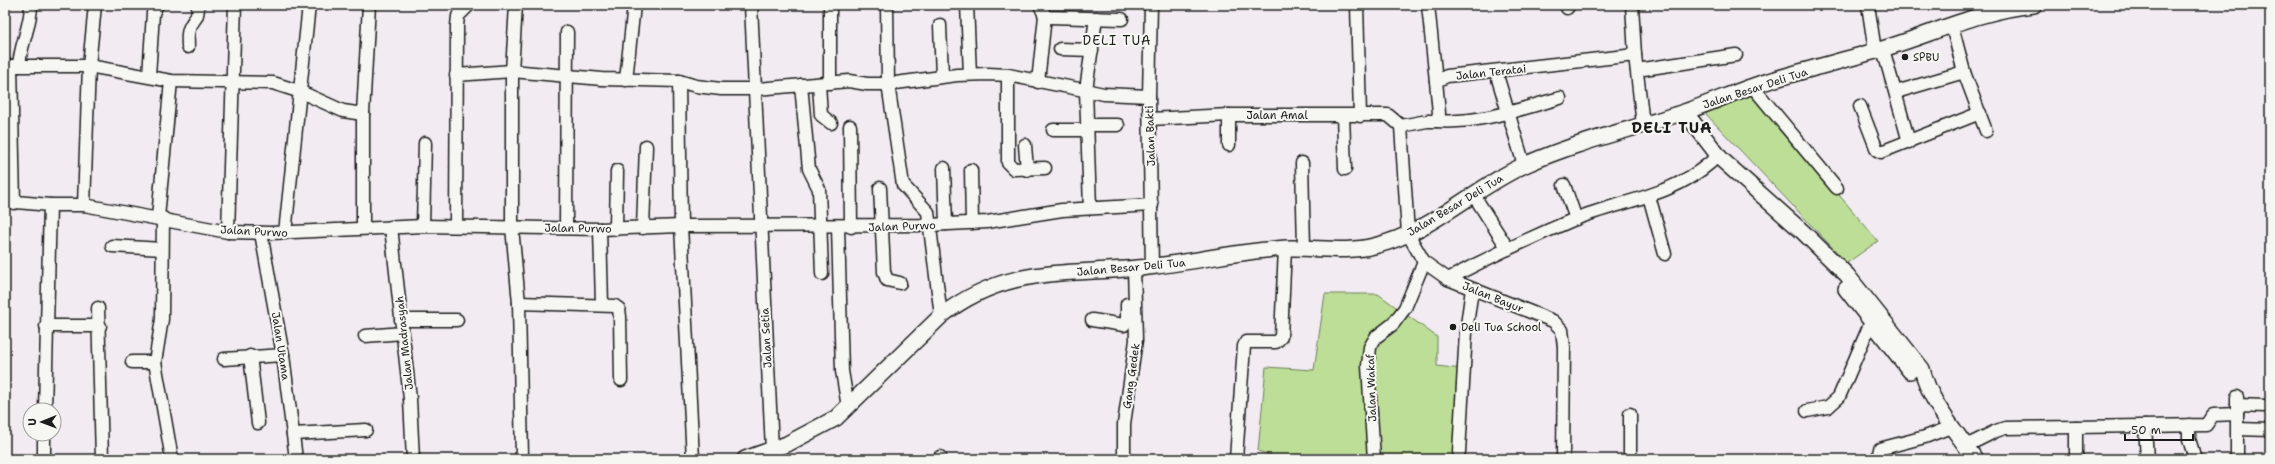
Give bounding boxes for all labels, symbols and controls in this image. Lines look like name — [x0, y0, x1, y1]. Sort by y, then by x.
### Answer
district label: DELI TUA — [1083, 32, 1152, 49]
place label: SPBU — [1913, 50, 1939, 65]
marker: SPBU — [1900, 52, 1910, 62]
street label: Jalan Teratai — [1455, 61, 1527, 84]
street label: Jalan Besar Deli Tua — [1701, 64, 1810, 112]
street label: Jalan Bakti — [1142, 105, 1159, 167]
street label: Jalan Amal — [1246, 108, 1308, 123]
district label: DELI TUA — [1632, 118, 1712, 138]
street label: Jalan Besar Deli Tua — [1405, 171, 1506, 240]
street label: Jalan Purwo — [868, 218, 936, 235]
street label: Jalan Purwo — [544, 220, 612, 237]
street label: Jalan Purwo — [220, 222, 288, 241]
street label: Jalan Besar Deli Tua — [1076, 255, 1186, 280]
street label: Jalan Bayur — [1460, 278, 1526, 317]
street label: Jalan Madrasyah — [392, 295, 417, 391]
street label: Jalan Setia — [757, 307, 776, 368]
street label: Jalan Utama — [268, 311, 293, 381]
place label: Deli Tua School — [1461, 320, 1542, 335]
marker: Deli Tua School — [1448, 322, 1458, 332]
street label: Gang Gedek — [1119, 342, 1144, 410]
street label: Jalan Wakaf — [1363, 353, 1380, 422]
north arrow — [22, 402, 62, 442]
scale bar — [2125, 416, 2193, 442]
text: U — [25, 418, 40, 426]
text: 50 m — [2131, 422, 2161, 438]

